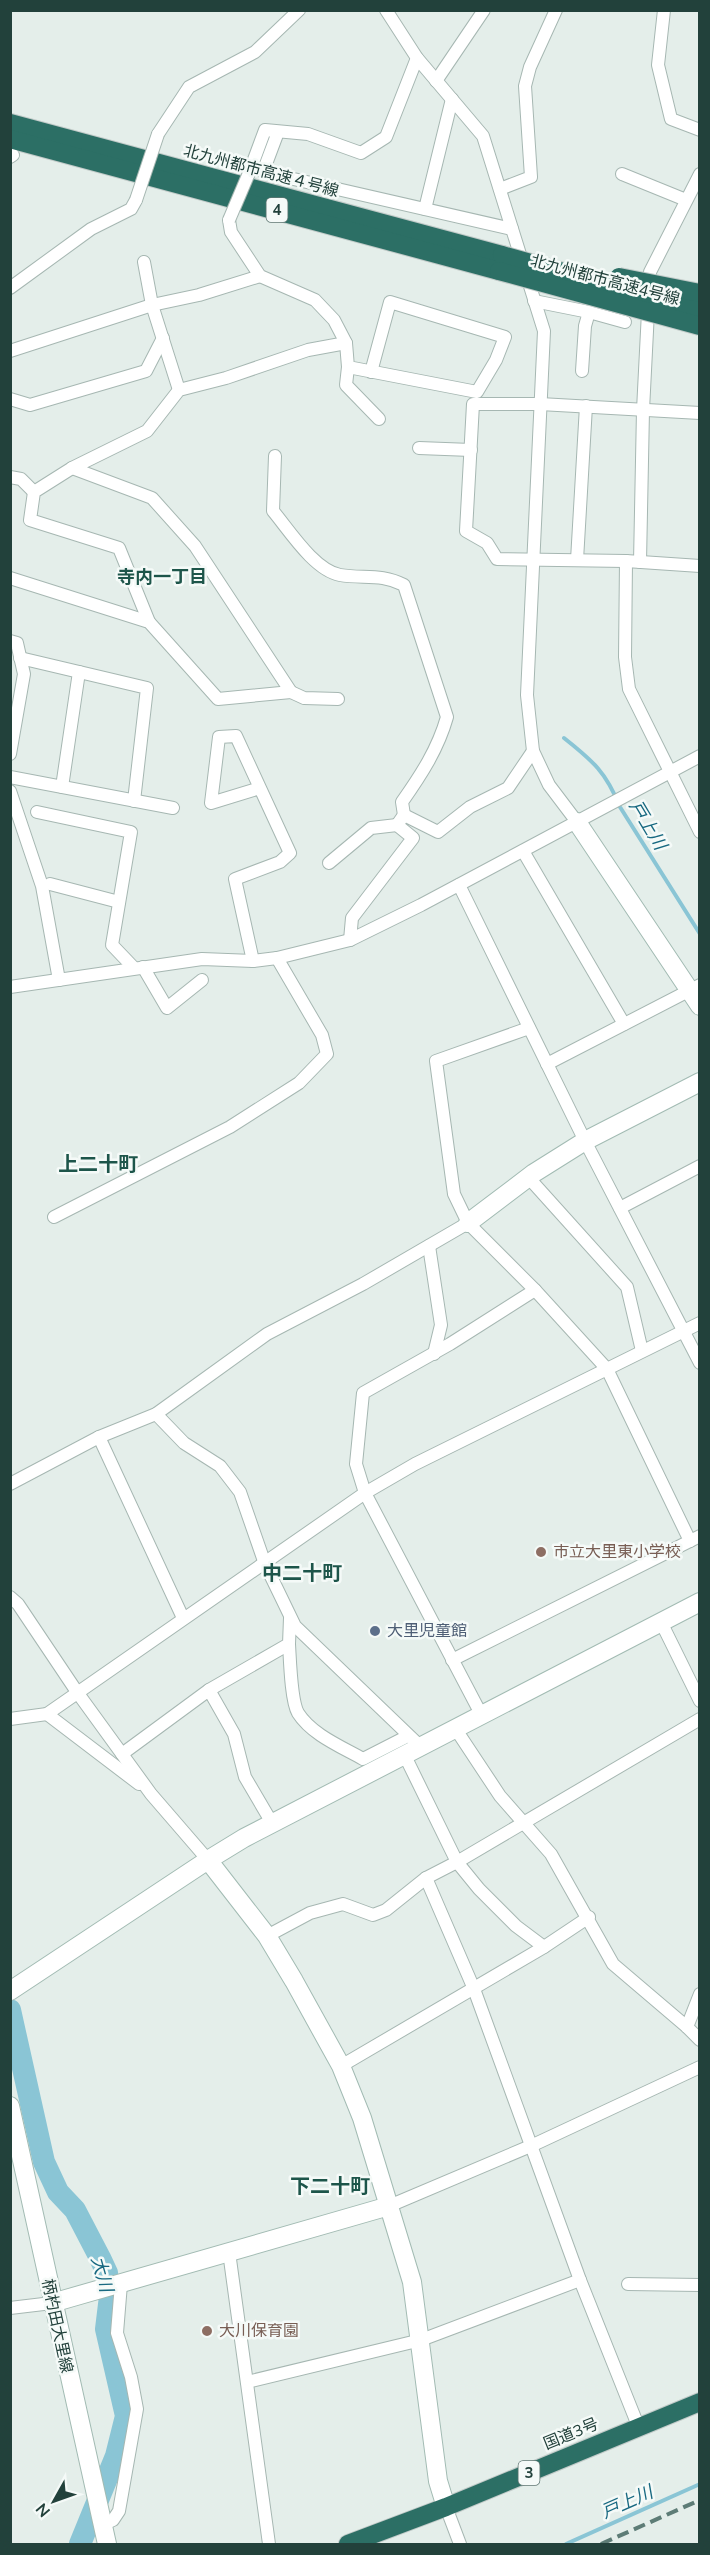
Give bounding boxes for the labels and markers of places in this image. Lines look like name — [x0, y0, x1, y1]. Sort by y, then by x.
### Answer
place label: 市立大里東小学校 — [553, 1541, 681, 1563]
marker: 市立大里東小学校 — [534, 1545, 548, 1559]
place label: 大里児童館 — [387, 1620, 467, 1642]
marker: 大里児童館 — [368, 1624, 382, 1638]
place label: 大川保育園 — [219, 2320, 299, 2342]
marker: 大川保育園 — [200, 2324, 214, 2338]

